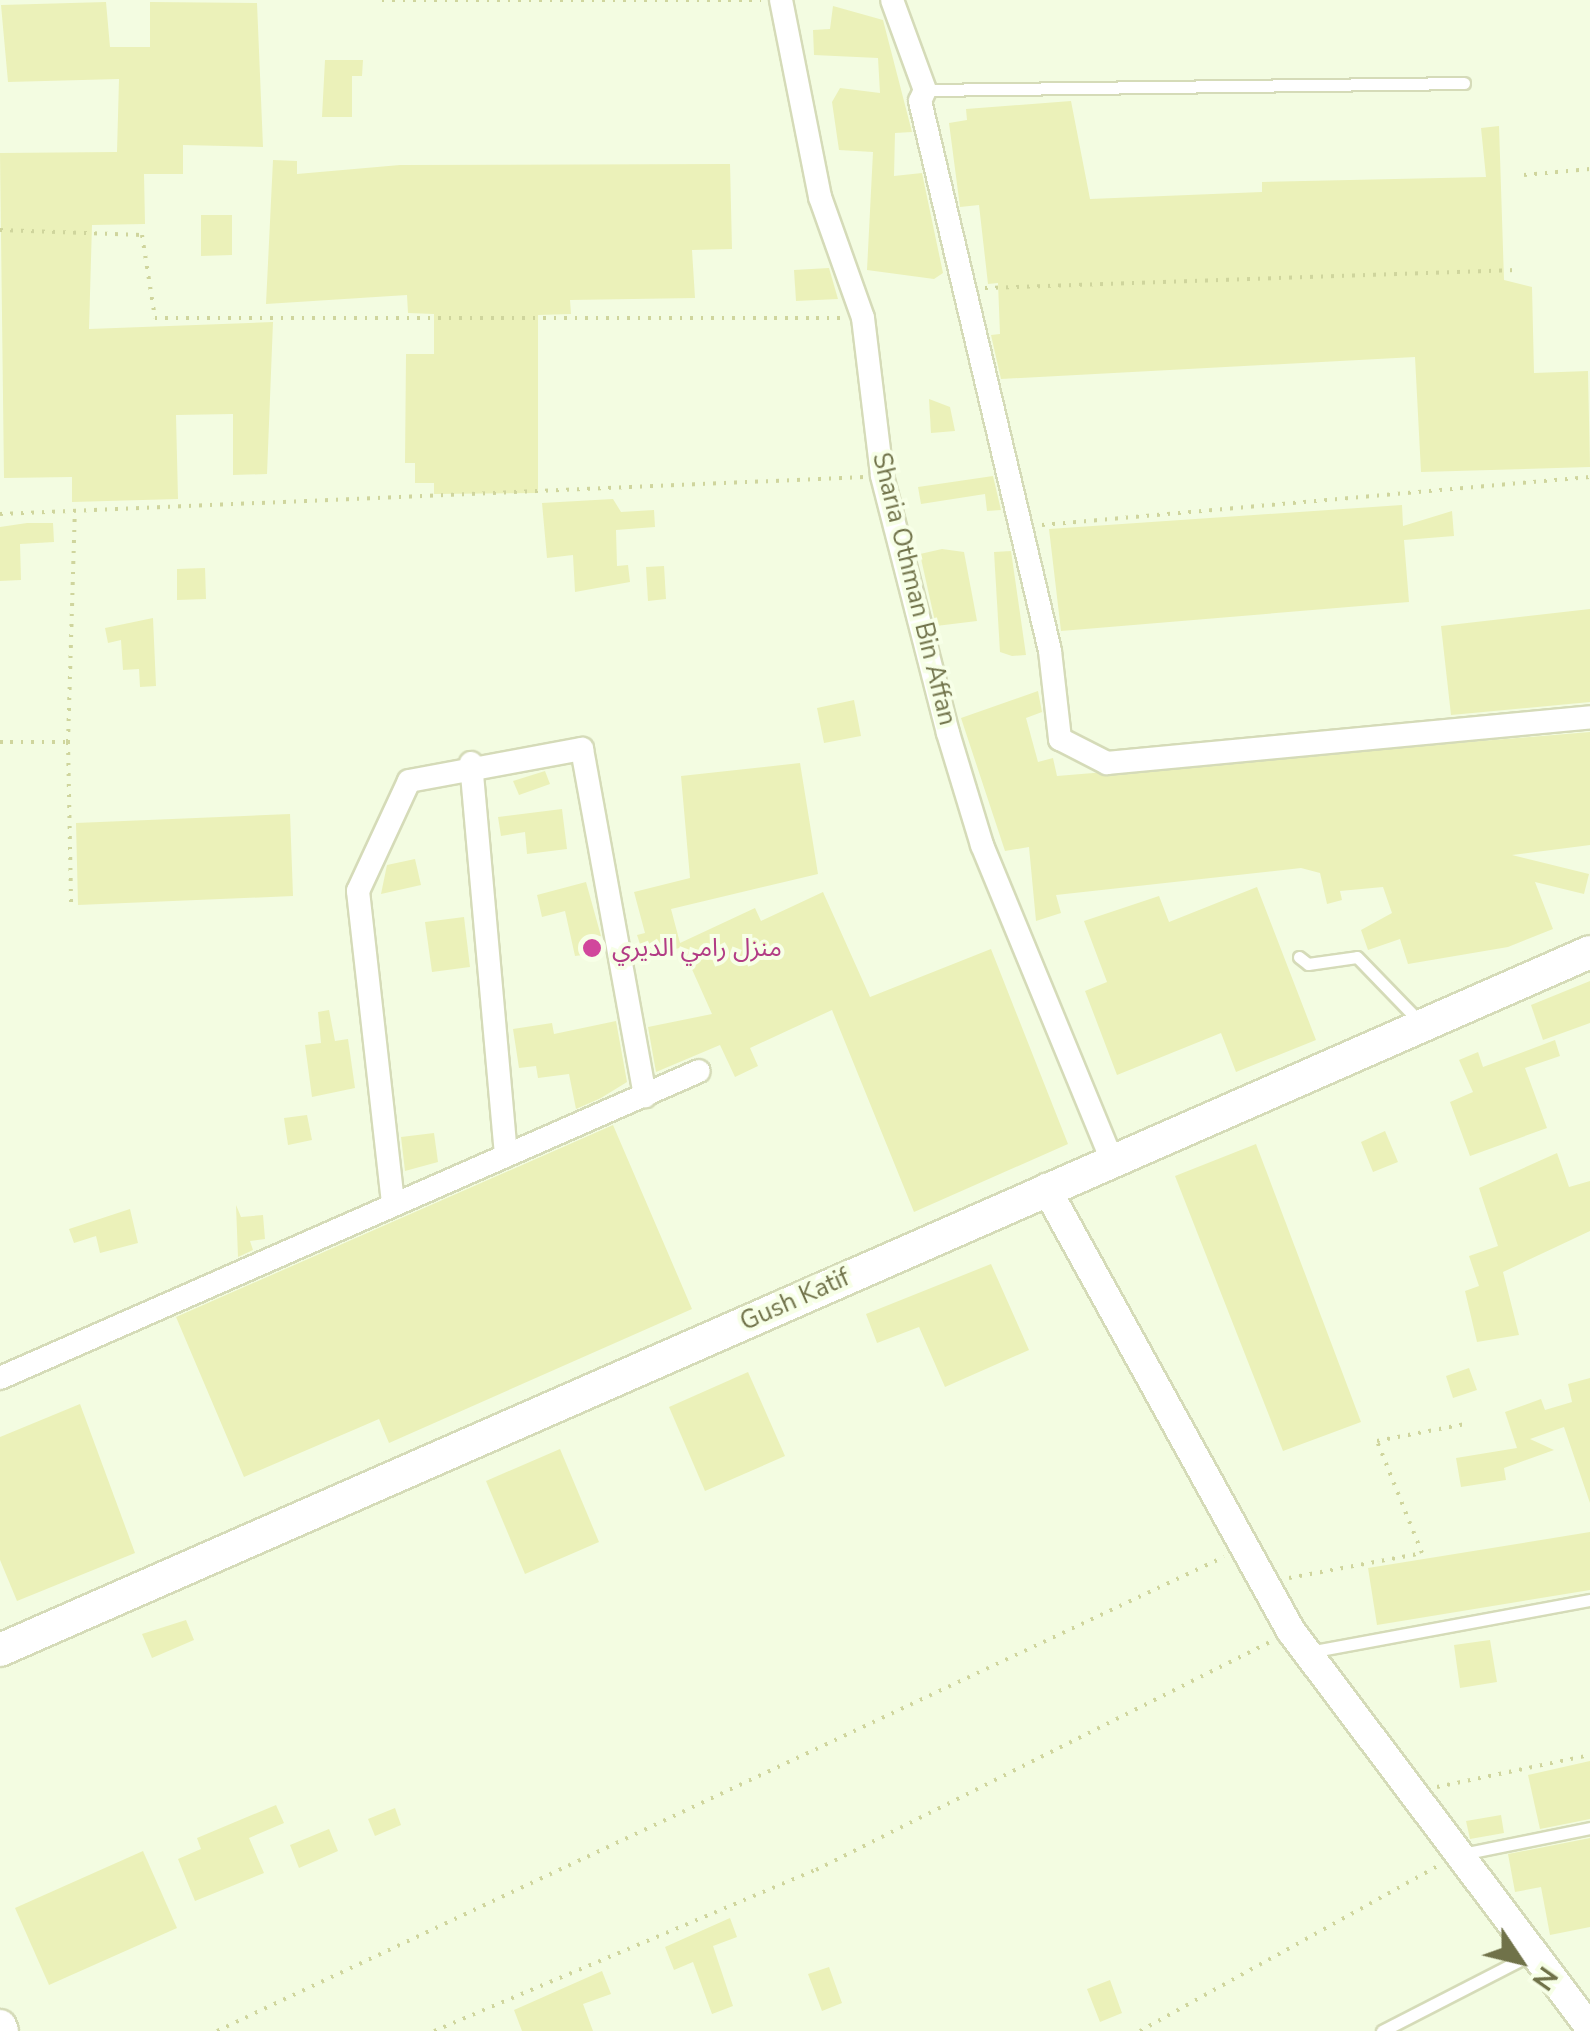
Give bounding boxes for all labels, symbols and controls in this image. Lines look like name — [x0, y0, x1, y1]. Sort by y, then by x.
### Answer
street label: Sharia Othman Bin Affan — [866, 450, 962, 728]
place label: منزل رامي الديري — [612, 933, 782, 963]
marker: منزل رامي الديري — [581, 937, 603, 959]
street label: Gush Katif — [736, 1263, 854, 1337]
north arrow — [1470, 1911, 1570, 2011]
text: N — [1523, 1959, 1566, 1998]

